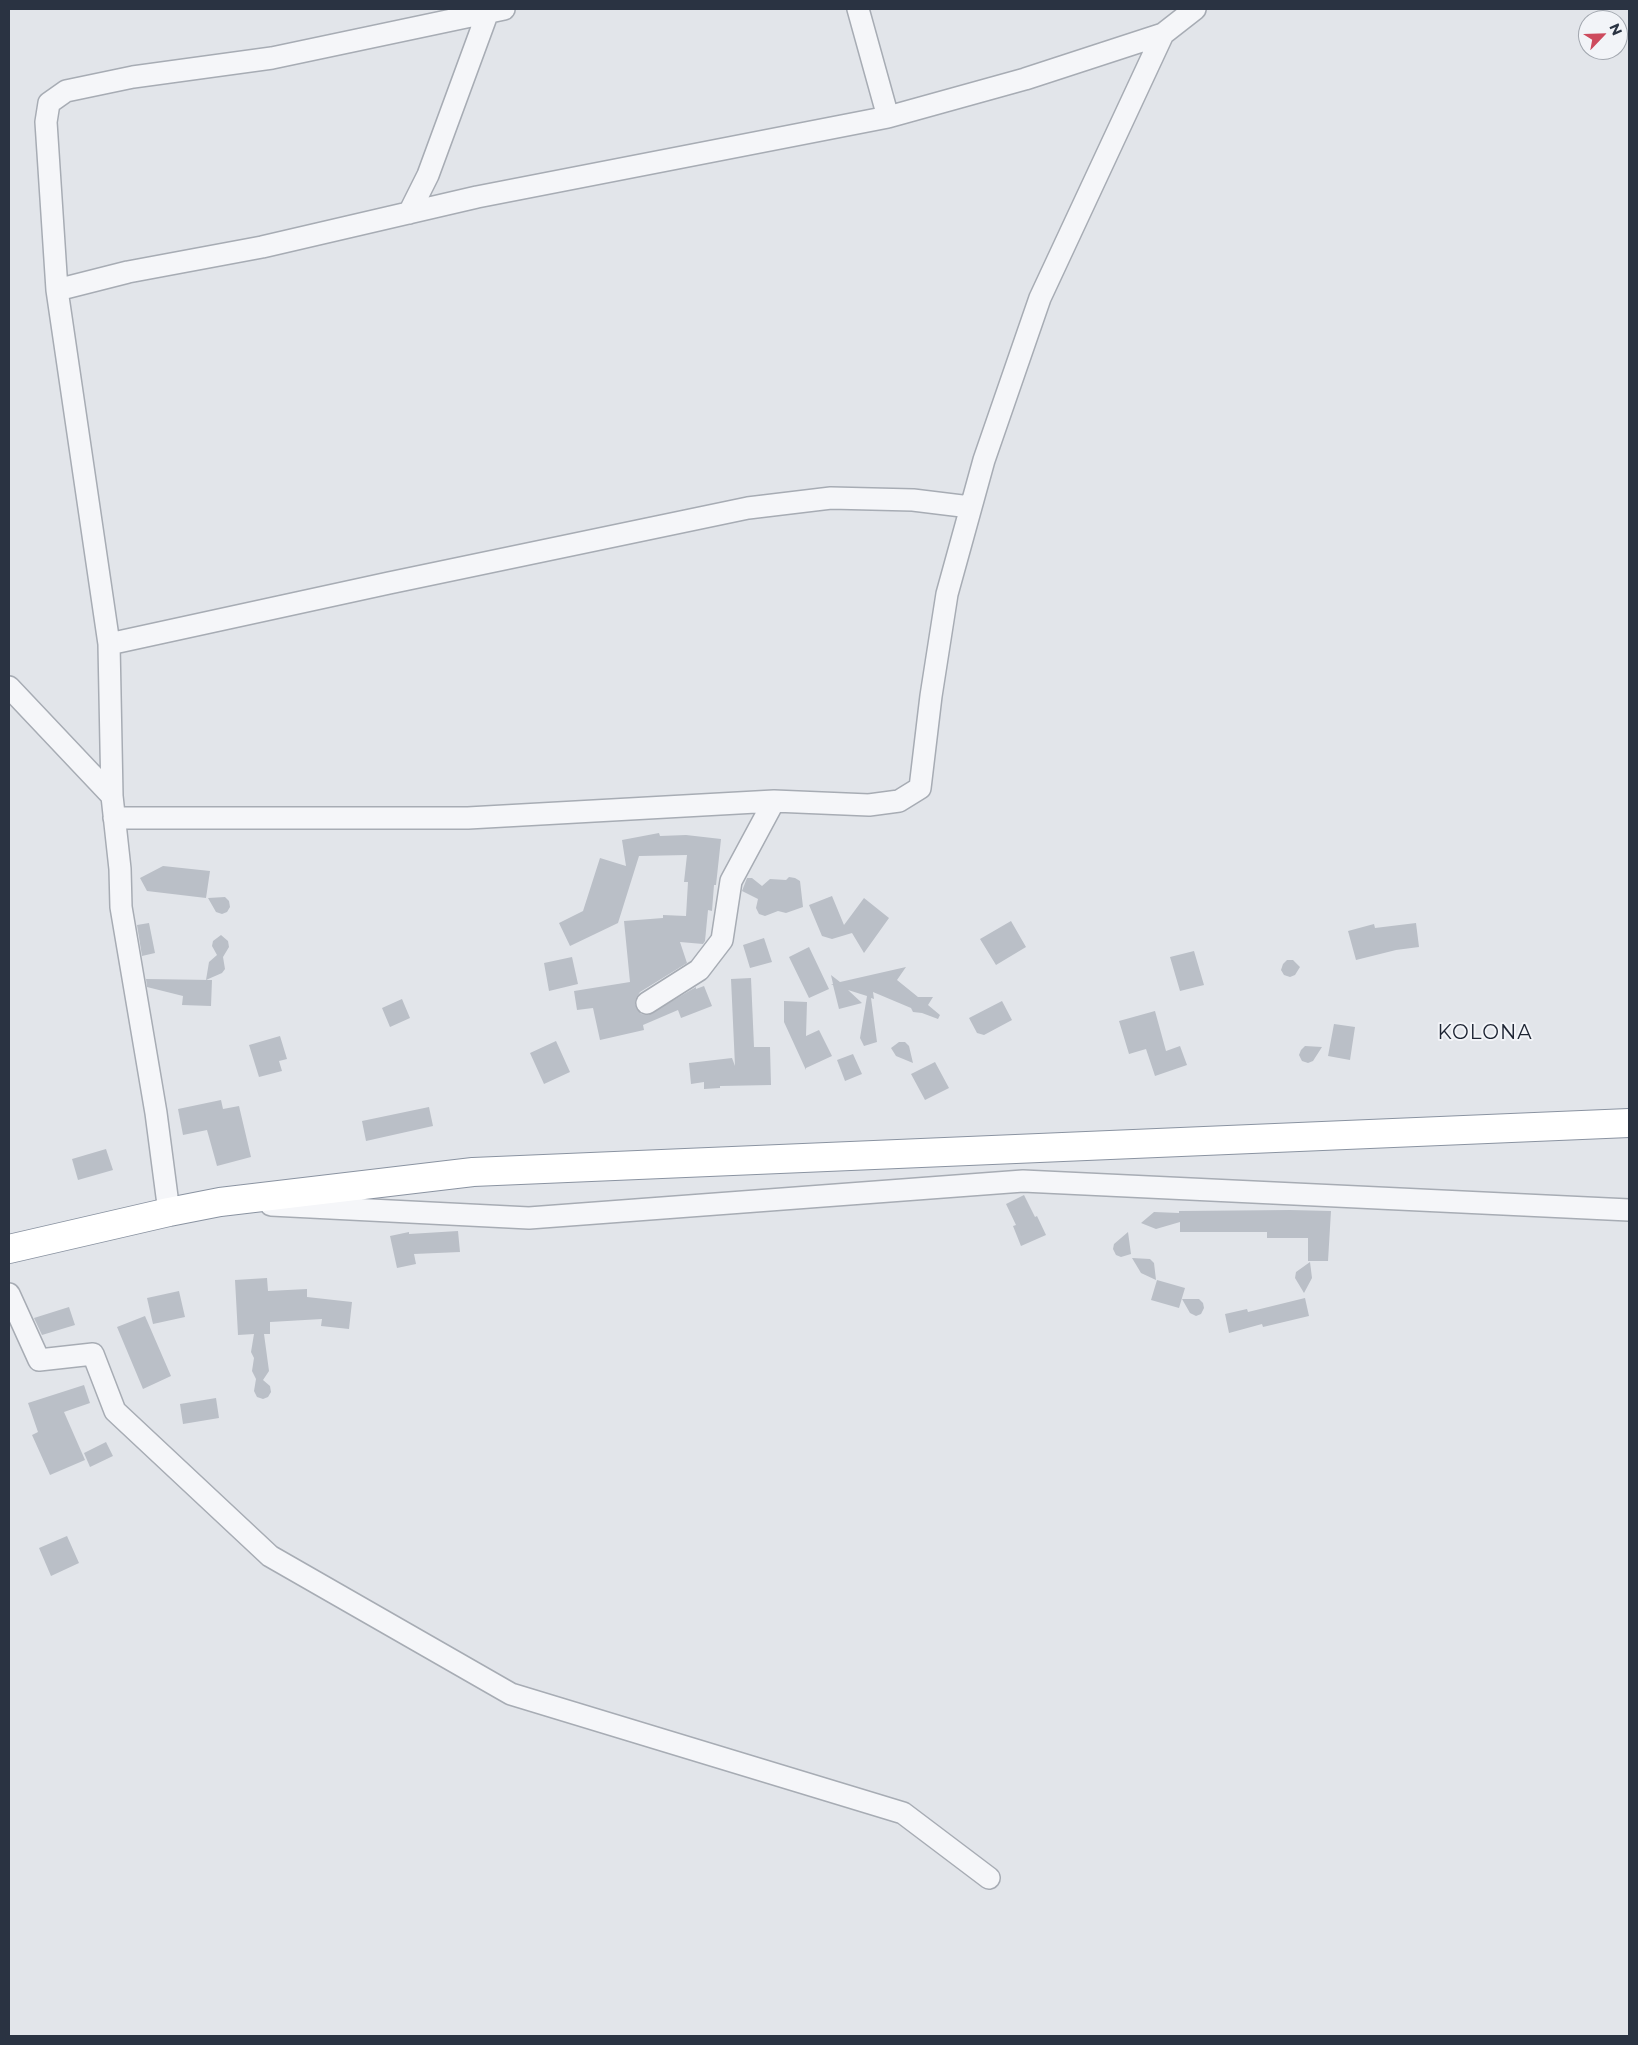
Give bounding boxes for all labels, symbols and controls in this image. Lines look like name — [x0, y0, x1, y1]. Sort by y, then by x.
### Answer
north arrow — [1578, 10, 1628, 60]
text: N — [1605, 20, 1626, 38]
district label: KOLONA — [1437, 1021, 1533, 1045]

